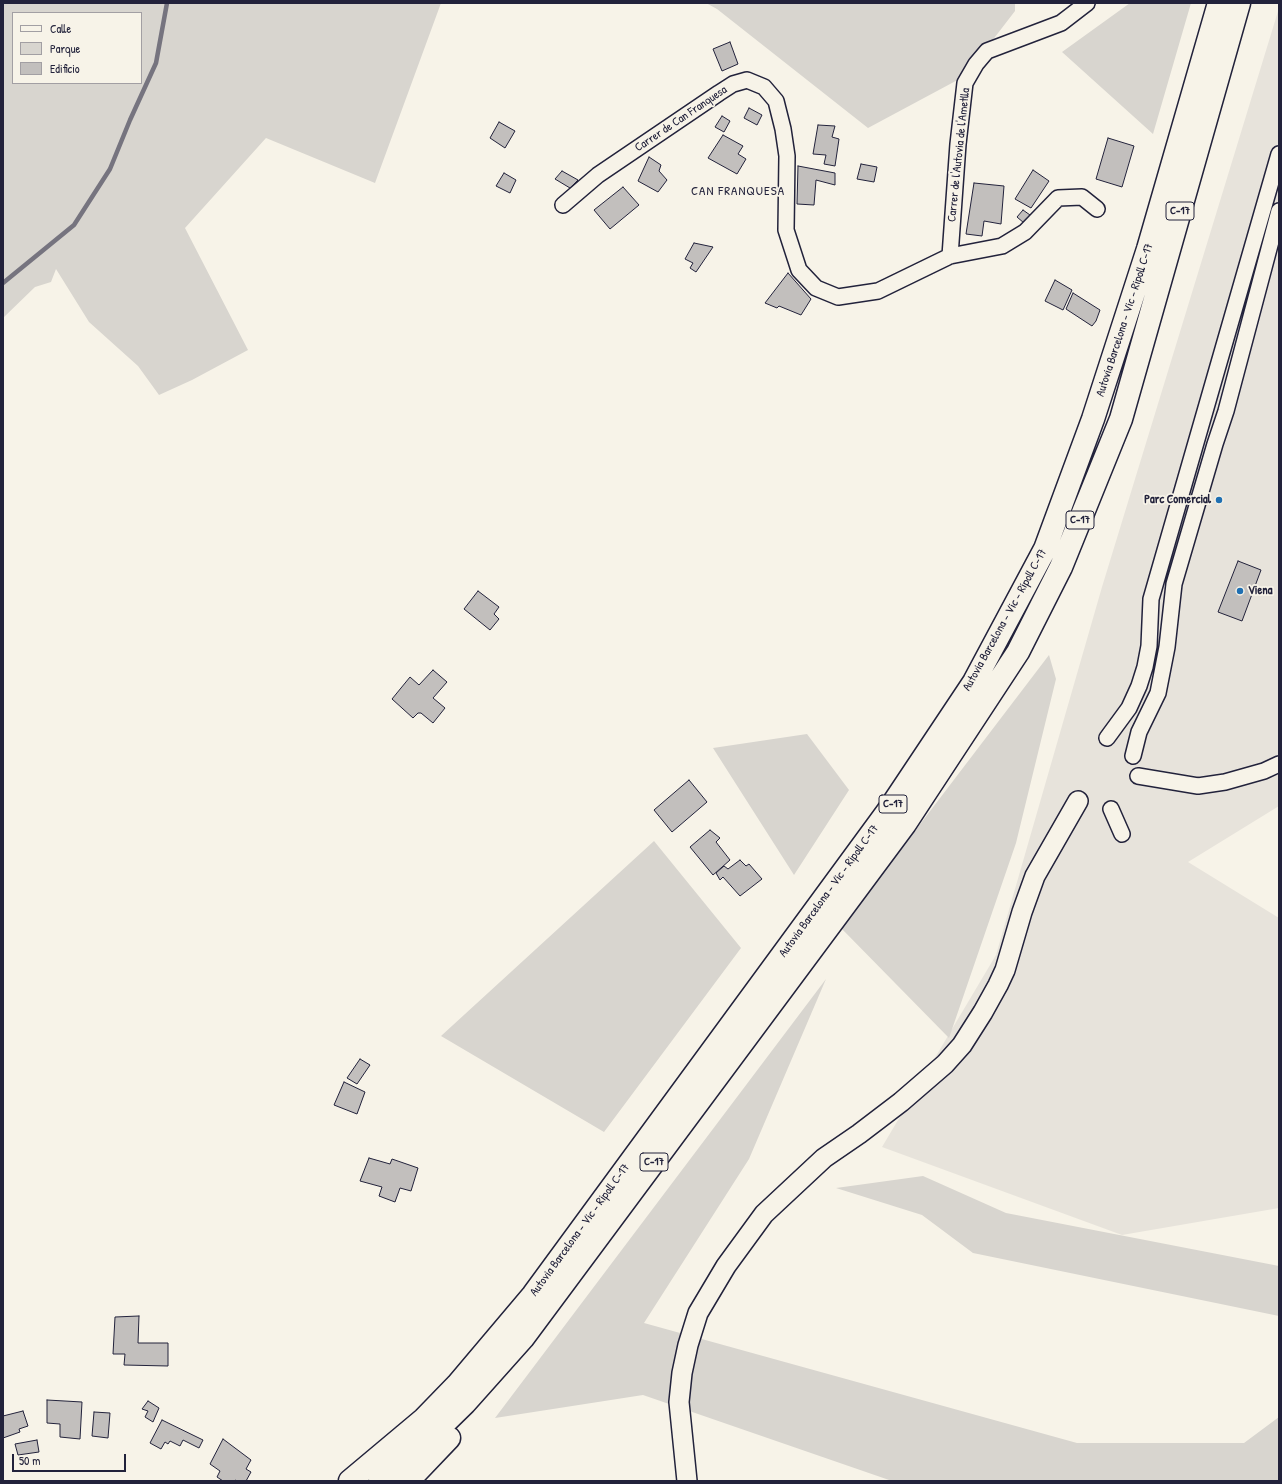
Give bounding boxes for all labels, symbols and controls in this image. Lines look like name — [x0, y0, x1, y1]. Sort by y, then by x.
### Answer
legend — [12, 12, 142, 84]
text: Calle — [50, 20, 71, 37]
text: Parque — [50, 40, 80, 57]
text: Edificio — [50, 60, 80, 77]
street label: Carrer de Can Franquesa — [632, 83, 730, 155]
street label: Carrer de l'Autovia de l'Ametlla — [945, 87, 973, 223]
district label: CAN FRANQUESA — [691, 184, 785, 200]
road number: C-17 — [1166, 202, 1194, 220]
street label: Autovia Barcelona - Vic - Ripoll C-17 — [1093, 242, 1157, 398]
place label: Parc Comercial — [1144, 493, 1211, 507]
marker: Parc Comercial — [1214, 495, 1224, 505]
road number: C-17 — [1066, 511, 1094, 529]
street label: Autovia Barcelona - Vic - Ripoll C-17 — [960, 546, 1050, 694]
place label: Viena — [1248, 584, 1272, 598]
marker: Viena — [1235, 586, 1245, 596]
road number: C-17 — [879, 795, 907, 813]
street label: Autovia Barcelona - Vic - Ripoll C-17 — [776, 822, 882, 960]
road number: C-17 — [640, 1153, 668, 1171]
street label: Autovia Barcelona - Vic - Ripoll C-17 — [527, 1161, 633, 1299]
scale bar — [14, 1446, 128, 1472]
text: 50 m — [19, 1452, 40, 1469]

